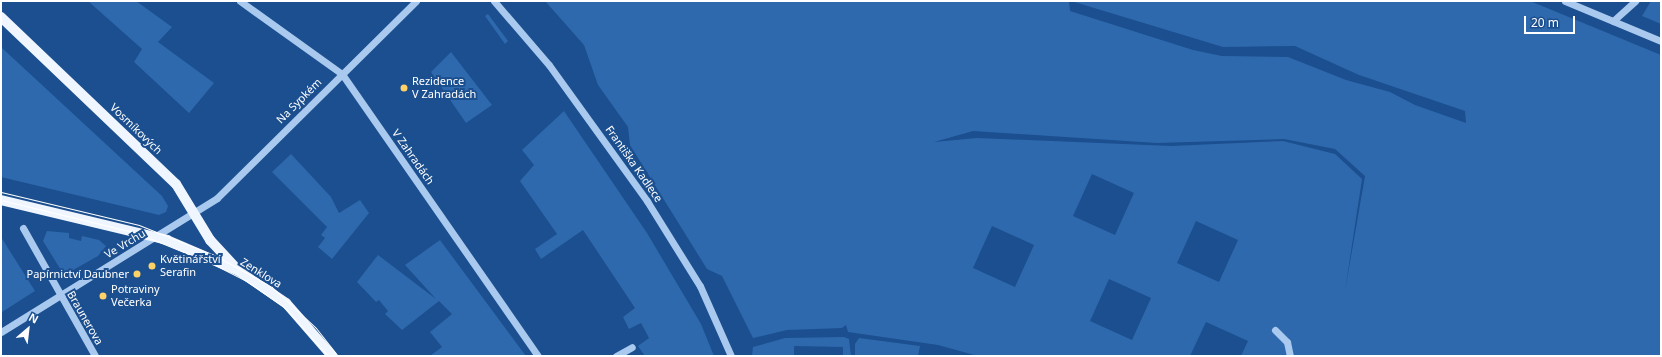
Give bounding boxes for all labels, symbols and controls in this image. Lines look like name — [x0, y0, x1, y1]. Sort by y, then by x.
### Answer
scale bar — [1526, 8, 1577, 34]
text: 20 m — [1531, 14, 1559, 31]
place label: Rezidence V Zahradách — [412, 75, 476, 101]
street label: Na Sypkém — [274, 76, 324, 126]
marker: Rezidence V Zahradách — [399, 83, 409, 93]
street label: Vosmíkových — [107, 101, 165, 157]
street label: Františka Kadlece — [603, 123, 665, 205]
street label: V Zahradách — [389, 127, 437, 187]
street label: Ve Vrchu — [102, 227, 148, 261]
place label: Květinářství Serafin — [160, 253, 221, 279]
street label: Zenklova — [238, 255, 284, 291]
marker: Květinářství Serafin — [147, 261, 157, 271]
place label: Papírnictví Daubner — [27, 267, 129, 281]
marker: Papírnictví Daubner — [132, 269, 142, 279]
place label: Potraviny Večerka — [111, 283, 160, 309]
street label: Braunerova — [64, 289, 106, 347]
marker: Potraviny Večerka — [98, 291, 108, 301]
north arrow — [8, 309, 48, 349]
text: N — [26, 309, 41, 327]

